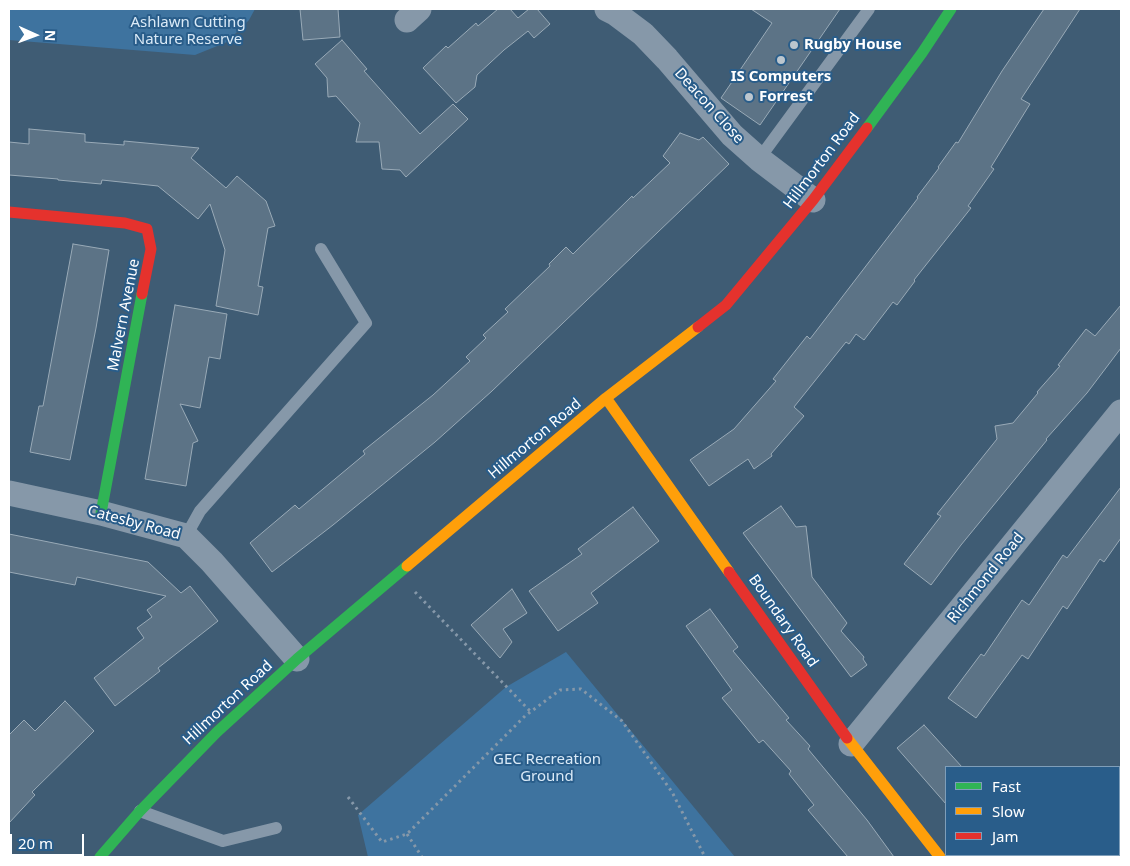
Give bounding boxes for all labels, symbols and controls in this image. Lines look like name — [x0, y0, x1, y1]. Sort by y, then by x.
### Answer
north arrow — [10, 10, 60, 60]
park label: Ashlawn Cutting Nature Reserve — [130, 14, 246, 49]
text: N — [41, 30, 60, 42]
place label: Rugby House — [804, 36, 902, 54]
marker: Rugby House — [788, 39, 800, 51]
marker: IS Computers — [775, 54, 787, 66]
street label: Deacon Close — [670, 65, 748, 147]
place label: IS Computers — [731, 68, 831, 86]
place label: Forrest — [759, 88, 813, 106]
marker: Forrest — [743, 91, 755, 103]
street label: Hillmorton Road — [780, 109, 864, 213]
street label: Malvern Avenue — [104, 257, 144, 373]
street label: Hillmorton Road — [485, 395, 585, 483]
street label: Catesby Road — [86, 502, 182, 544]
street label: Richmond Road — [944, 529, 1028, 627]
street label: Boundary Road — [744, 571, 822, 671]
street label: Hillmorton Road — [180, 657, 276, 749]
park label: GEC Recreation Ground — [493, 751, 601, 786]
legend — [945, 766, 1120, 856]
text: Fast — [992, 776, 1021, 796]
text: Slow — [992, 801, 1025, 821]
scale bar — [12, 824, 86, 856]
text: Jam — [992, 826, 1019, 846]
text: 20 m — [18, 833, 53, 853]

